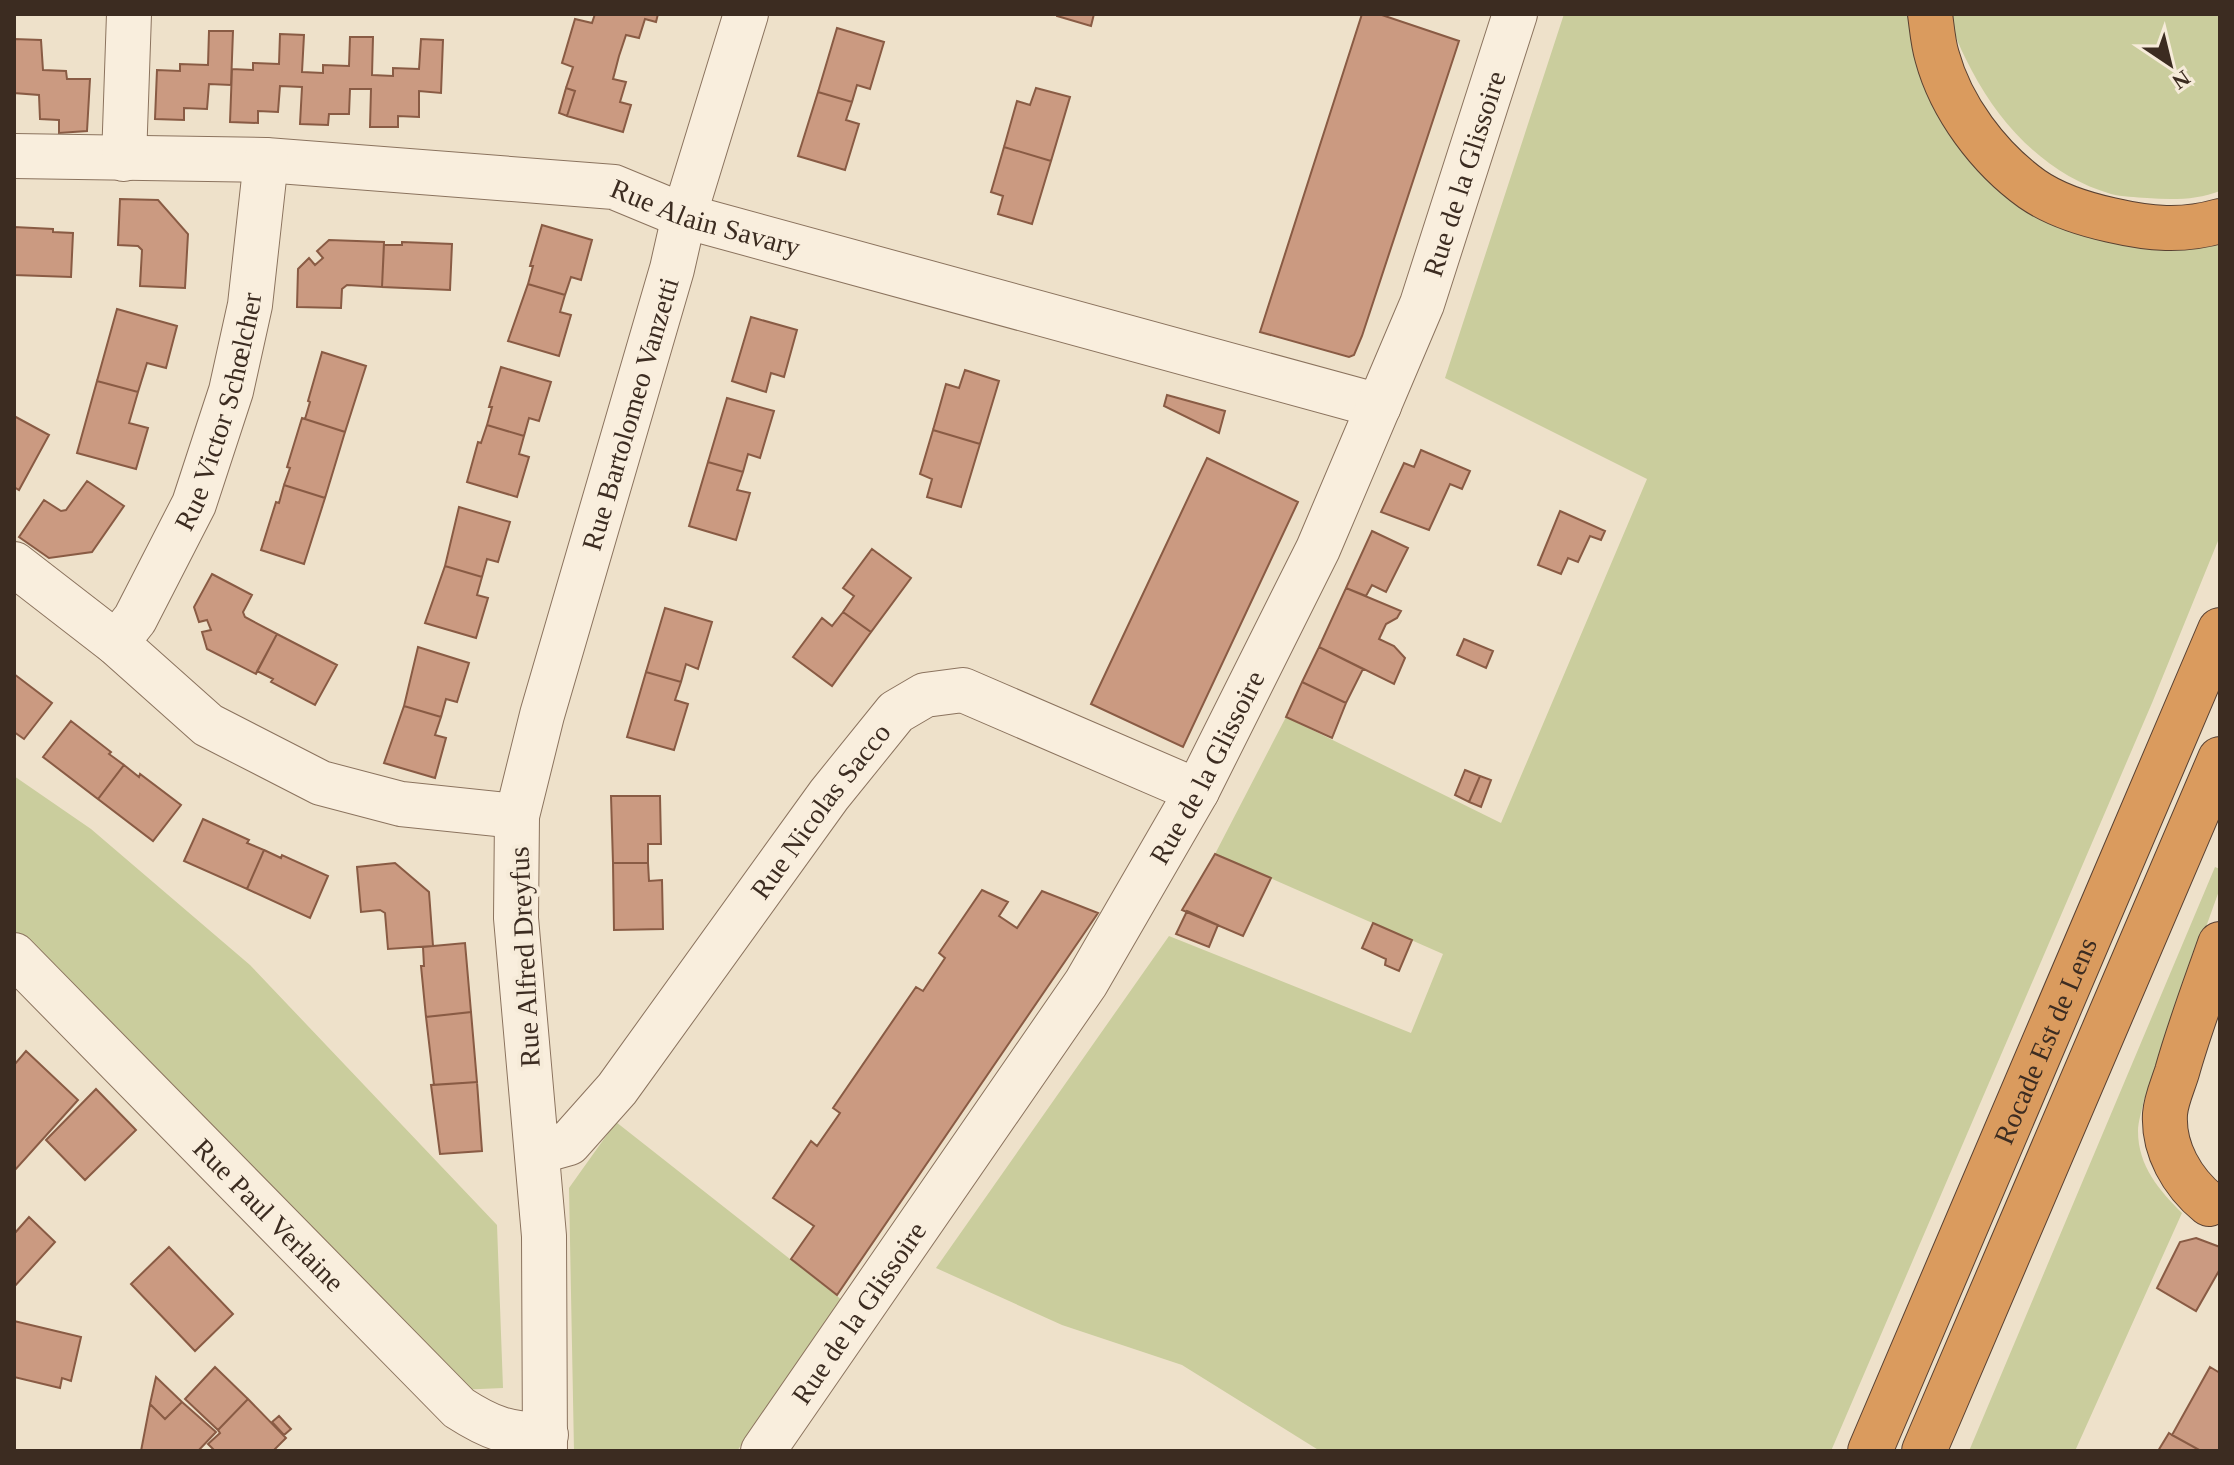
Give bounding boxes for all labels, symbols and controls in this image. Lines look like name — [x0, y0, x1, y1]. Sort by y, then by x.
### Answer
north arrow — [2130, 24, 2210, 104]
text: N — [2167, 65, 2195, 95]
street label: Rue de la Glissoire — [1417, 67, 1512, 280]
street label: Rue Alain Savary — [606, 172, 804, 263]
street label: Rue Bartolomeo Vanzetti — [576, 274, 685, 554]
street label: Rue Victor Schœlcher — [168, 290, 267, 536]
street label: Rue de la Glissoire — [1143, 666, 1271, 869]
street label: Rue Nicolas Sacco — [744, 717, 897, 905]
street label: Rue Alfred Dreyfus — [503, 846, 546, 1068]
street label: Rocade Est de Lens — [1988, 933, 2103, 1149]
street label: Rue Paul Verlaine — [187, 1132, 350, 1298]
street label: Rue de la Glissoire — [785, 1216, 932, 1410]

